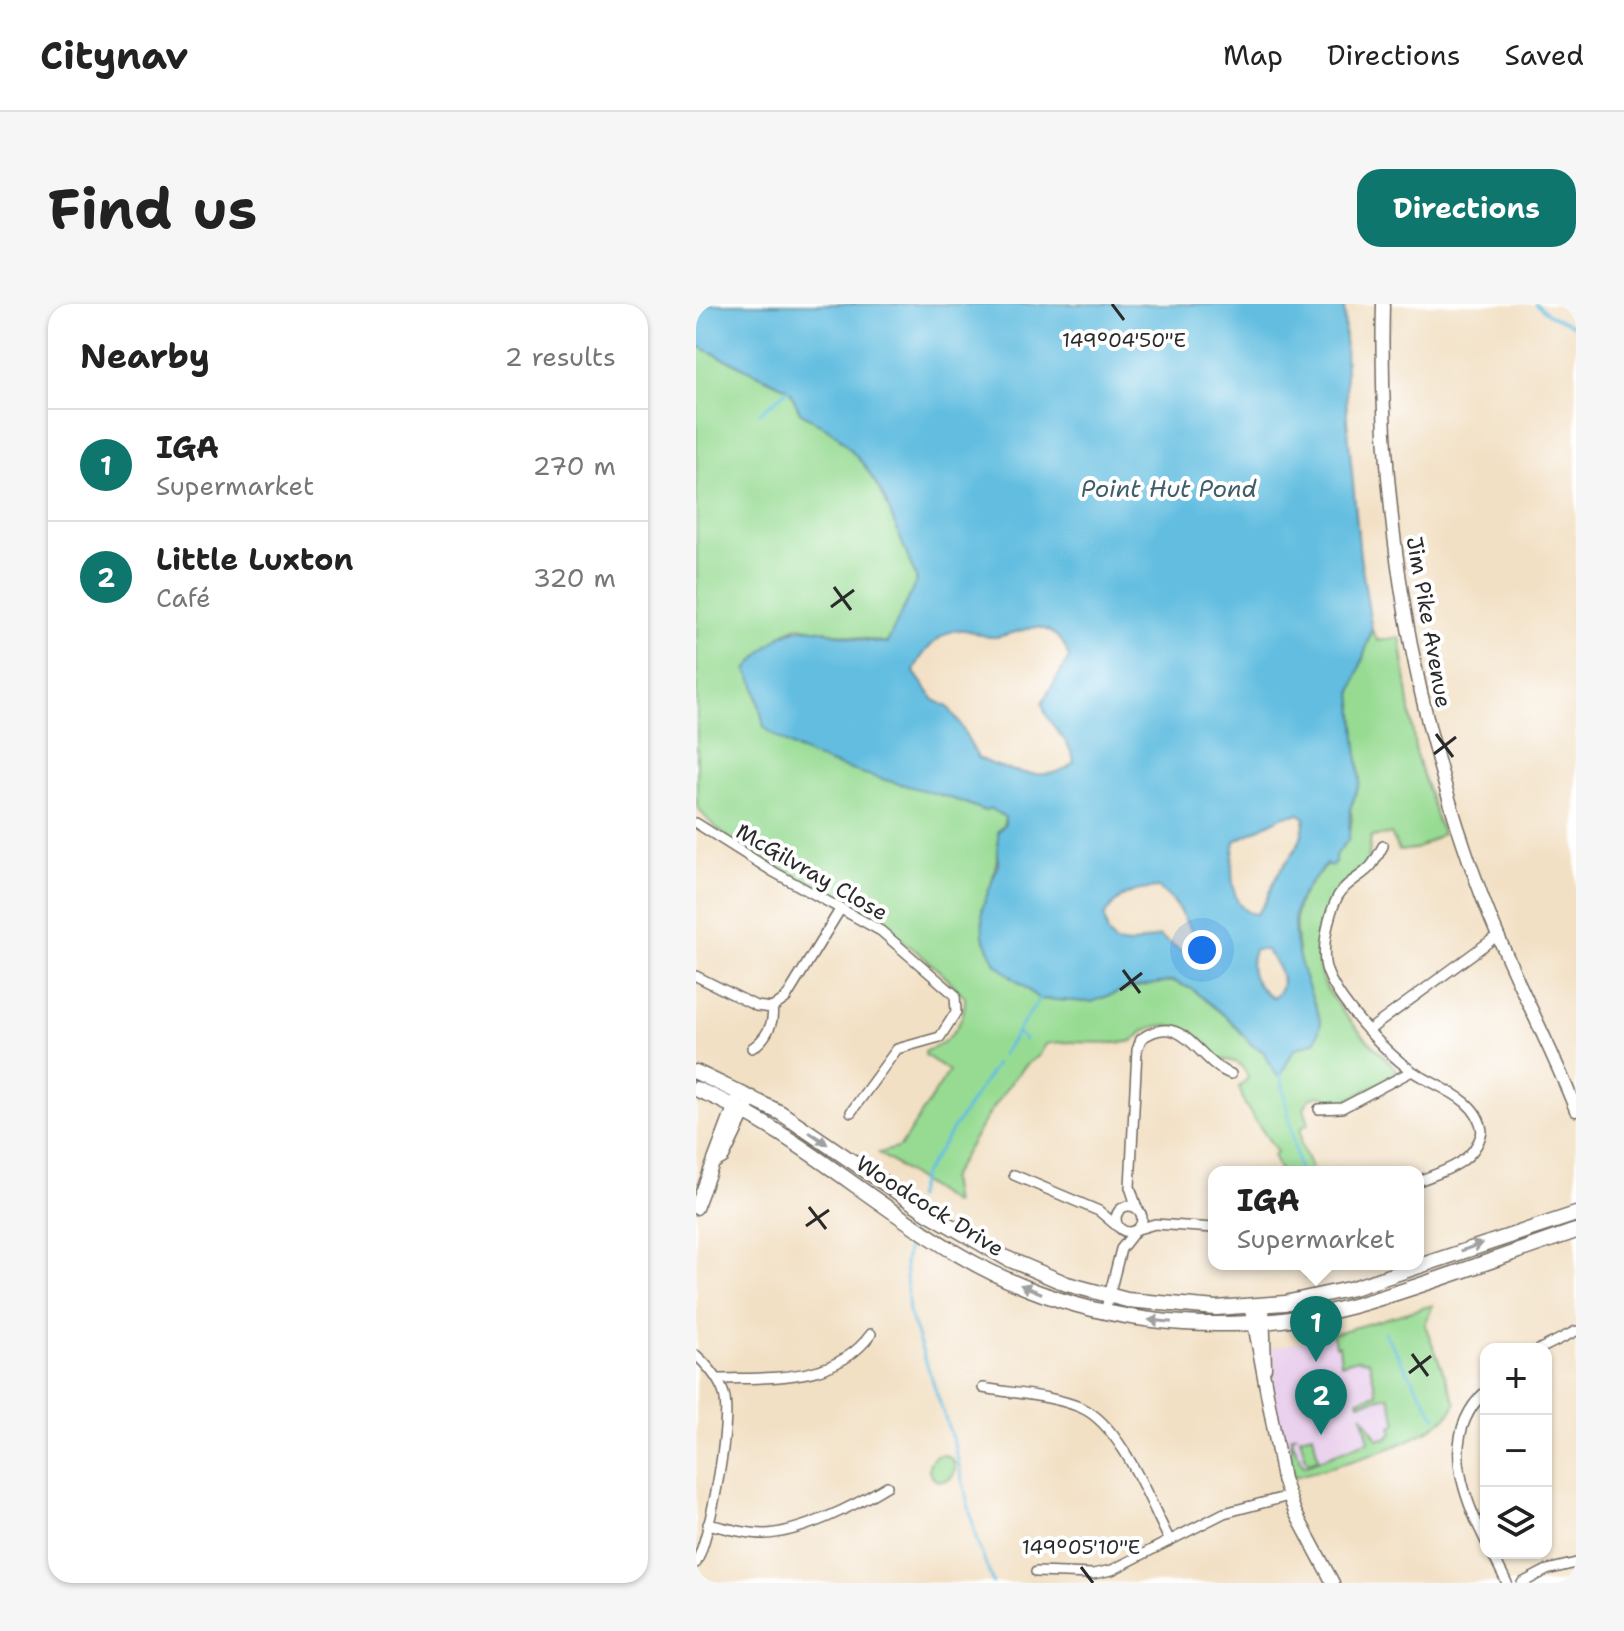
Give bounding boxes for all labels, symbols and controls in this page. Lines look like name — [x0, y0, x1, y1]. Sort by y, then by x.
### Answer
text: Citynav — [40, 30, 188, 81]
text: Map — [1223, 36, 1283, 74]
text: Directions — [1327, 36, 1461, 74]
text: Saved — [1505, 36, 1584, 74]
button: Directions — [1357, 169, 1576, 247]
text: Find us — [48, 171, 257, 246]
text: 149°04'50"E — [1062, 327, 1186, 353]
text: Nearby — [80, 333, 210, 379]
text: 2 results — [504, 339, 616, 374]
text: IGA — [156, 427, 219, 468]
text: 1 — [100, 448, 112, 483]
text: 270 m — [533, 448, 616, 483]
text: Supermarket — [156, 468, 314, 503]
water label: Point Hut Pond — [1081, 473, 1258, 505]
street label: Jim Pike Avenue — [1400, 534, 1458, 710]
text: Little Luxton — [156, 539, 353, 580]
text: 2 — [97, 560, 115, 595]
text: 320 m — [533, 560, 616, 595]
text: Café — [156, 580, 211, 615]
street label: McGilvray Close — [731, 817, 893, 927]
your location — [1182, 930, 1222, 970]
one-way arrow — [807, 1130, 828, 1145]
street label: Woodcock Drive — [850, 1149, 1010, 1263]
popup — [1208, 1166, 1424, 1270]
text: IGA — [1237, 1180, 1300, 1221]
text: Supermarket — [1237, 1221, 1395, 1256]
one-way arrow — [1460, 1241, 1484, 1253]
one-way arrow — [1019, 1283, 1043, 1296]
pin: 1 — [1290, 1296, 1342, 1362]
one-way arrow — [1147, 1315, 1172, 1328]
map controls — [1480, 1343, 1552, 1559]
button: + — [1480, 1343, 1552, 1415]
pin: 2 — [1295, 1369, 1347, 1435]
button: − — [1480, 1415, 1552, 1487]
button: layers — [1480, 1487, 1552, 1559]
text: 149°05'10"E — [1022, 1534, 1140, 1560]

